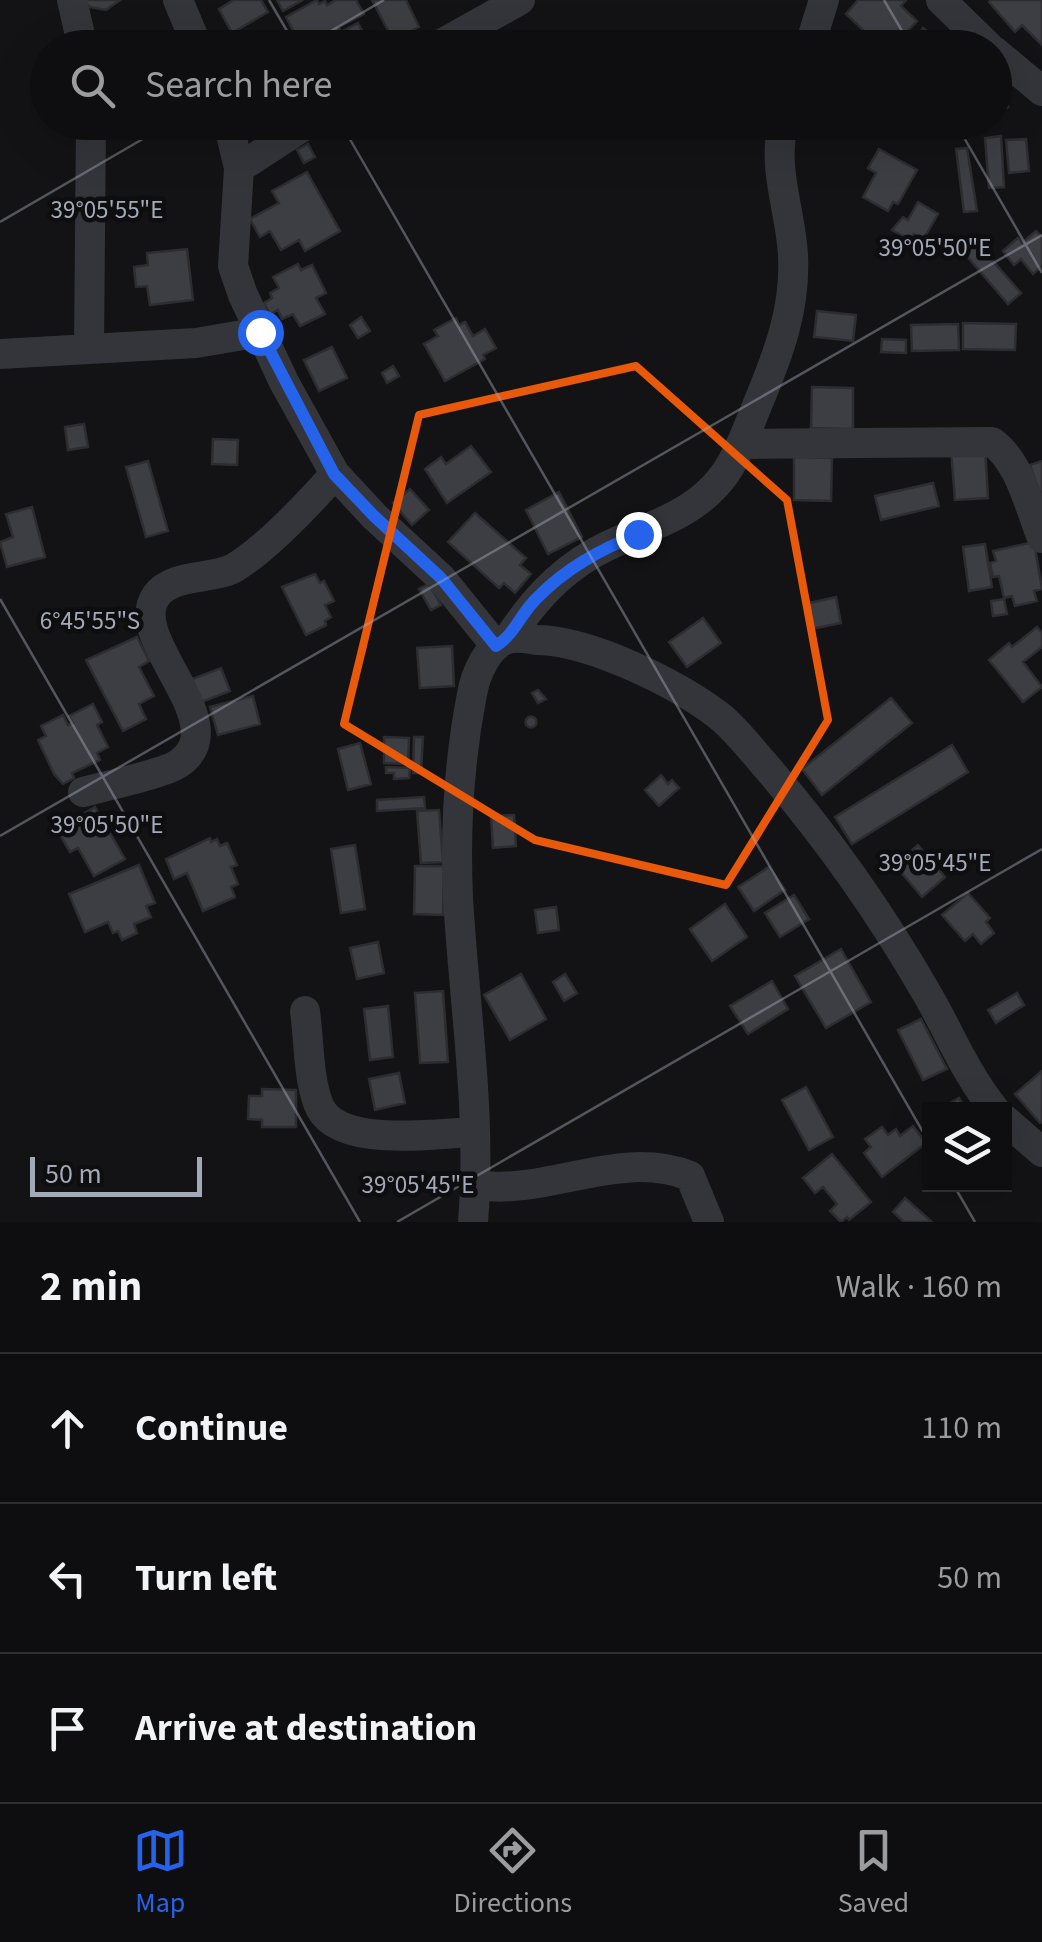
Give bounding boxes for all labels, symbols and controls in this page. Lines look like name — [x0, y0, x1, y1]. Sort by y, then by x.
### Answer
search box — [30, 30, 1012, 140]
icon: search — [65, 58, 120, 113]
text: Search here — [145, 58, 332, 112]
text: 39°05'55"E — [51, 192, 163, 228]
text: 39°05'50"E — [879, 230, 991, 266]
route start — [238, 310, 284, 356]
route end — [616, 512, 662, 558]
text: 6°45'55"S — [40, 603, 140, 639]
text: 39°05'50"E — [51, 807, 163, 843]
text: 39°05'45"E — [879, 845, 991, 881]
map controls — [922, 1102, 1012, 1192]
button: layers — [922, 1102, 1012, 1192]
scale bar — [30, 1152, 202, 1196]
text: 50 m — [45, 1154, 102, 1194]
text: 39°05'45"E — [362, 1167, 474, 1203]
text: 2 min — [40, 1257, 142, 1317]
text: Walk · 160 m — [836, 1264, 1002, 1310]
icon: ahead — [40, 1401, 95, 1456]
text: Continue — [135, 1401, 288, 1455]
text: 110 m — [921, 1405, 1002, 1451]
icon: left — [40, 1551, 95, 1606]
text: Turn left — [135, 1551, 277, 1605]
text: 50 m — [937, 1555, 1002, 1601]
icon: arrive — [40, 1701, 95, 1756]
text: Arrive at destination — [135, 1701, 477, 1755]
tab: Map — [133, 1823, 188, 1923]
tab: Directions — [454, 1823, 572, 1923]
tab: Saved — [838, 1823, 909, 1923]

